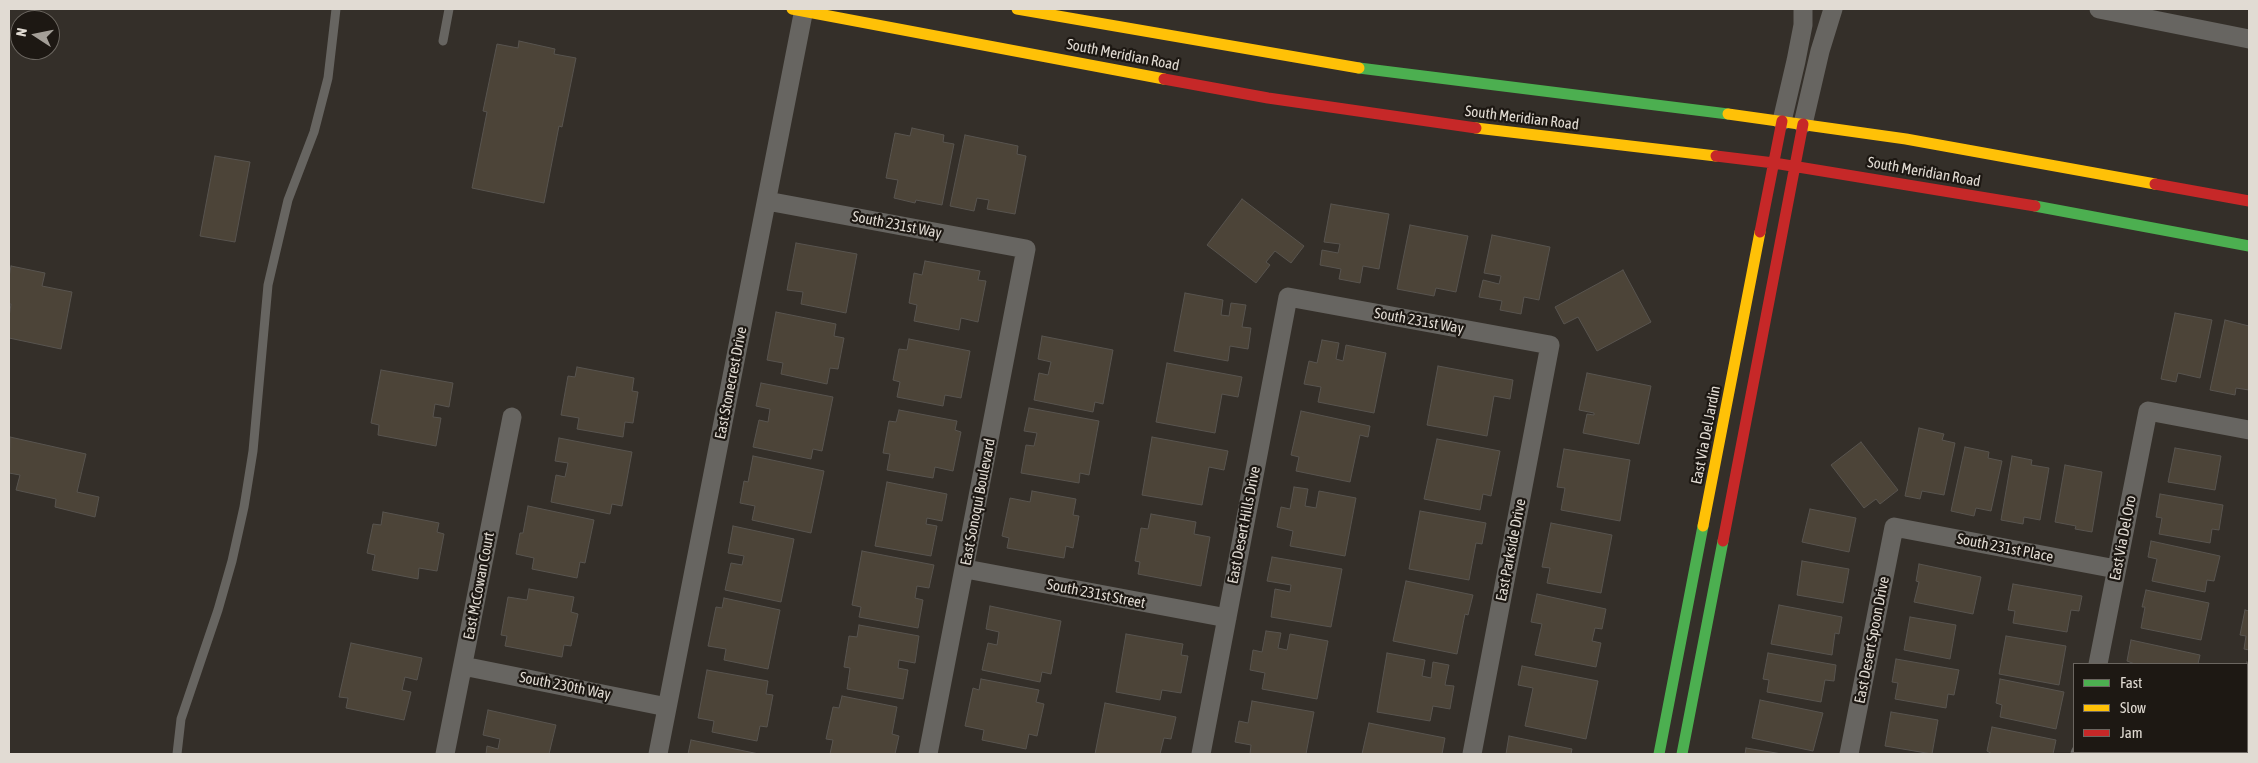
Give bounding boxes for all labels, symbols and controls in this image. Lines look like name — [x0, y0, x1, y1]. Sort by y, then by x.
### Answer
north arrow — [10, 10, 60, 60]
text: N — [13, 27, 30, 38]
street label: South Meridian Road — [1065, 35, 1181, 75]
street label: South Meridian Road — [1464, 102, 1580, 134]
street label: South Meridian Road — [1866, 153, 1982, 191]
street label: South 231st Way — [851, 208, 943, 242]
street label: South 231st Way — [1373, 304, 1465, 338]
street label: East Stonecrest Drive — [711, 325, 751, 441]
street label: East Via Del Jardin — [1688, 384, 1724, 486]
street label: East Sonoqui Boulevard — [957, 437, 999, 567]
street label: East Desert Hills Drive — [1224, 465, 1264, 585]
street label: East Via Del Oro — [2106, 494, 2140, 582]
street label: East Parkside Drive — [1492, 497, 1530, 603]
street label: South 231st Place — [1955, 530, 2055, 566]
street label: East McCowan Court — [460, 531, 498, 641]
street label: East Desert Spoon Drive — [1851, 575, 1893, 705]
street label: South 231st Street — [1045, 576, 1147, 612]
legend — [2073, 663, 2248, 753]
street label: South 230th Way — [518, 668, 612, 704]
text: Fast — [2120, 674, 2142, 691]
text: Slow — [2120, 699, 2146, 716]
text: Jam — [2120, 724, 2143, 741]

